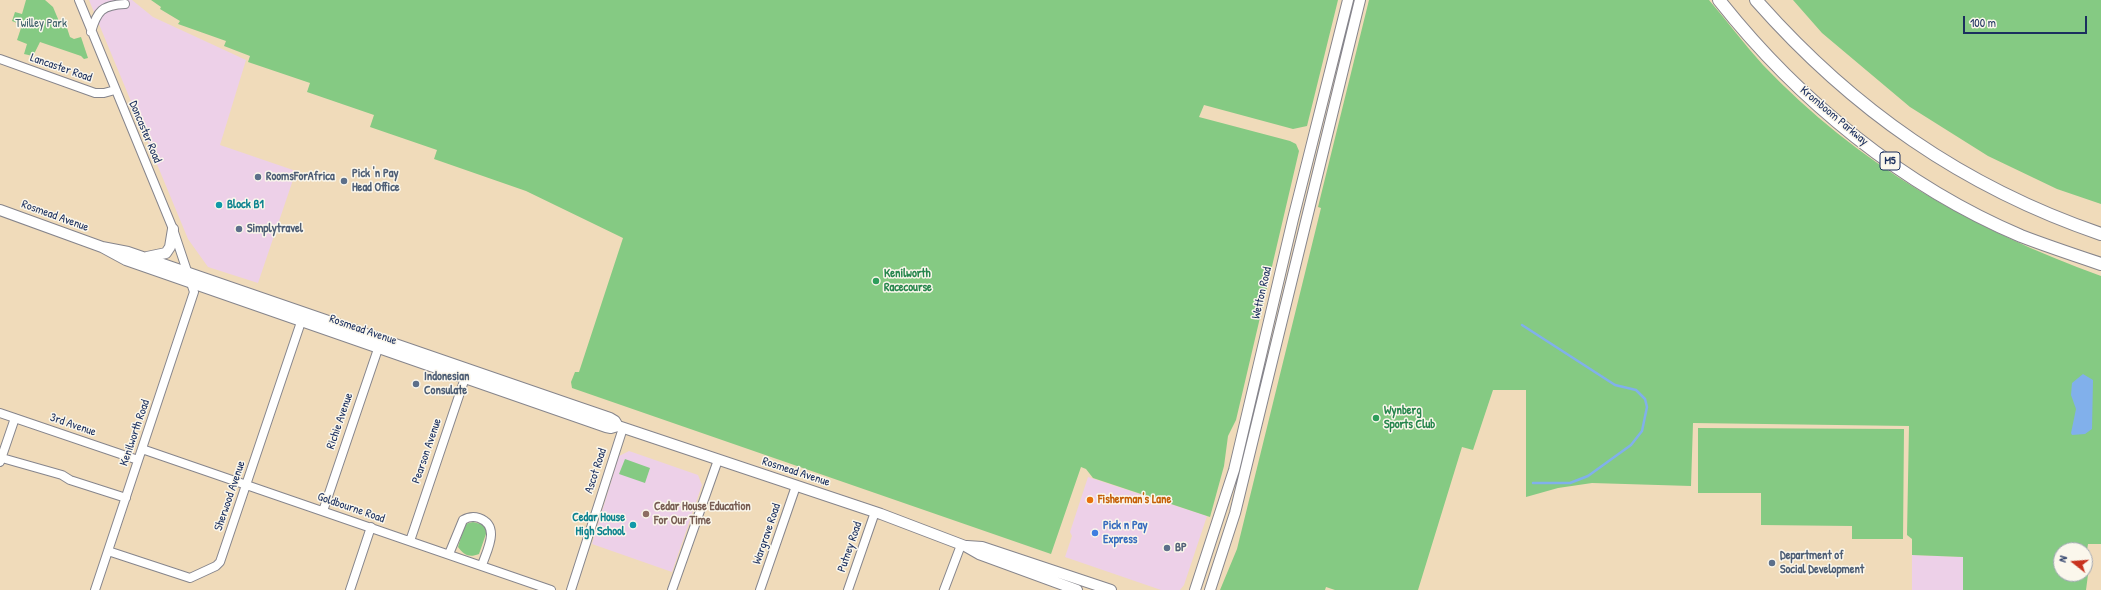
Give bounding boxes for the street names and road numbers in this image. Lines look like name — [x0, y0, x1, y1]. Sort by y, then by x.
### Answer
street label: Lancaster Road — [28, 51, 94, 85]
street label: Kromboom Parkway — [1797, 83, 1871, 149]
street label: Doncaster Road — [125, 99, 165, 165]
road number: M5 — [1880, 152, 1900, 170]
street label: Rosmead Avenue — [19, 197, 91, 235]
street label: Wetton Road — [1249, 266, 1275, 320]
street label: Rosmead Avenue — [327, 312, 399, 348]
street label: Richie Avenue — [324, 391, 356, 451]
street label: Kenilworth Road — [117, 398, 153, 468]
street label: 3rd Avenue — [48, 410, 98, 440]
street label: Pearson Avenue — [409, 417, 445, 485]
street label: Ascot Road — [582, 447, 610, 495]
street label: Rosmead Avenue — [760, 454, 832, 490]
street label: Sherwood Avenue — [211, 459, 249, 533]
street label: Goldbourne Road — [315, 490, 387, 526]
street label: Wargrave Road — [750, 502, 784, 566]
street label: Putney Road — [835, 520, 865, 574]

